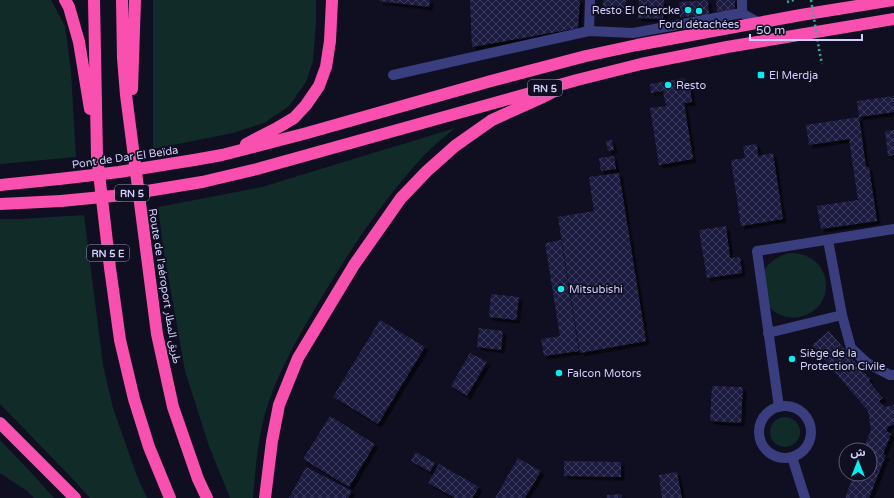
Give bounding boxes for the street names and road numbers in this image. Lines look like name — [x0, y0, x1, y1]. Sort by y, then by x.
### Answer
road number: RN 5 — [528, 80, 562, 96]
street label: Pont de Dar El Beïda — [71, 144, 179, 171]
road number: RN 5 — [115, 185, 149, 201]
street label: Route de l'aéroport طريق المطار — [146, 207, 183, 365]
road number: RN 5 E — [87, 245, 129, 261]

